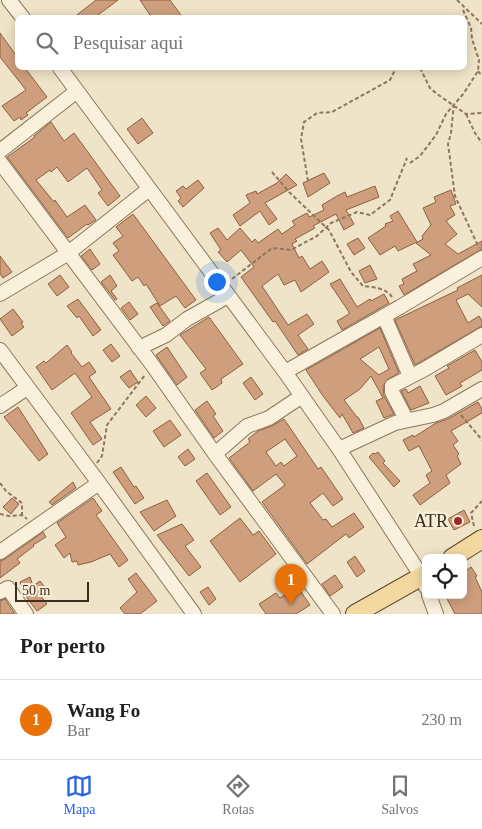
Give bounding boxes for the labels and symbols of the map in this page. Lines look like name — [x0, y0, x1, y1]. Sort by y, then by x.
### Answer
your location — [204, 269, 230, 295]
place label: ATR — [414, 511, 448, 531]
marker: ATR — [452, 515, 464, 527]
pin: 1 — [275, 564, 307, 605]
scale bar — [15, 579, 89, 602]

